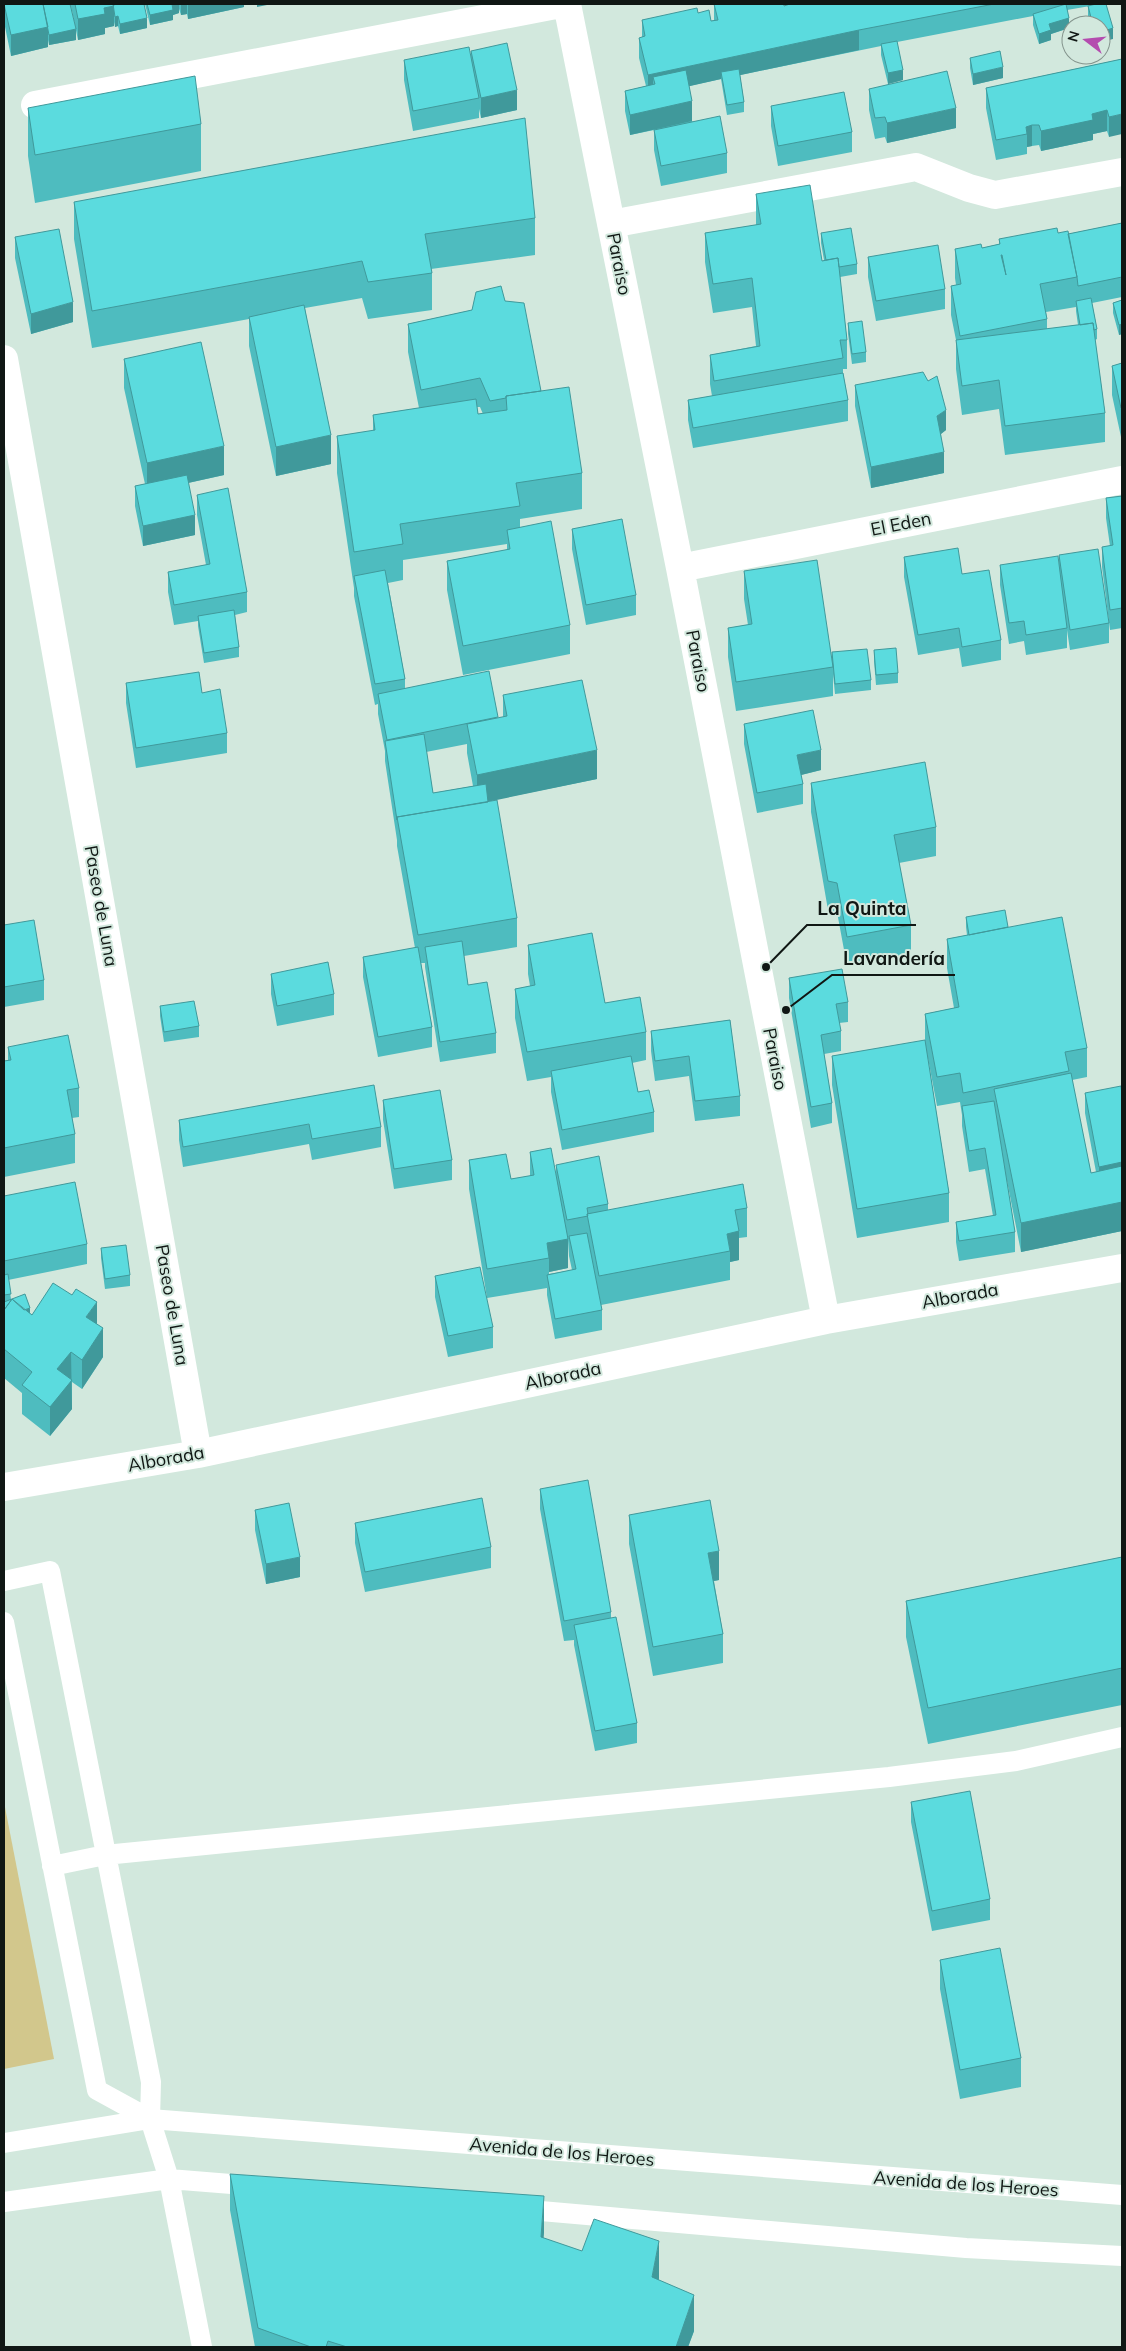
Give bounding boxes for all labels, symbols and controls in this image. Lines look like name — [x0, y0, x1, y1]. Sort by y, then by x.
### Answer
north arrow — [1061, 15, 1111, 65]
text: N — [1063, 29, 1084, 44]
street label: Paraiso — [602, 231, 637, 297]
street label: El Eden — [869, 506, 933, 541]
street label: Paraiso — [681, 628, 716, 694]
street label: Paseo de Luna — [80, 844, 123, 968]
callout: La Quinta — [807, 891, 916, 925]
text: La Quinta — [817, 896, 907, 920]
callout: Lavandería — [832, 941, 955, 975]
text: Lavandería — [843, 946, 945, 970]
street label: Paraiso — [758, 1026, 793, 1092]
street label: Paseo de Luna — [151, 1243, 194, 1367]
street label: Alborada — [920, 1277, 1000, 1314]
street label: Alborada — [523, 1356, 603, 1395]
street label: Alborada — [126, 1440, 206, 1477]
street label: Avenida de los Heroes — [469, 2132, 656, 2171]
street label: Avenida de los Heroes — [873, 2166, 1059, 2201]

